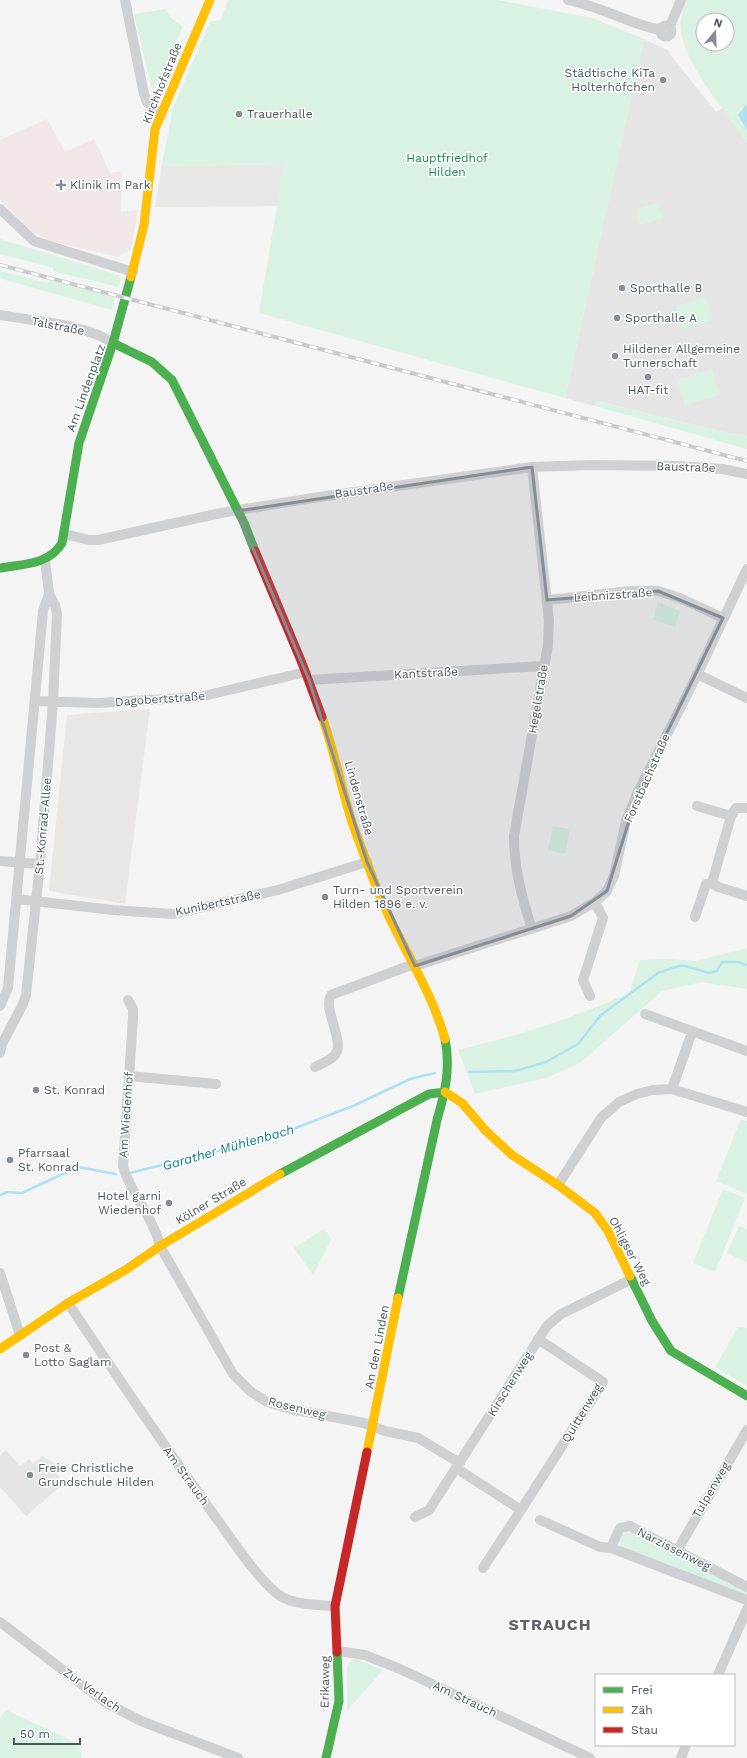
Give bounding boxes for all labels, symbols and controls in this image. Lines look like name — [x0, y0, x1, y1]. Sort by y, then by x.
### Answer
north arrow — [695, 12, 735, 52]
text: N — [712, 16, 724, 30]
street label: Kirchhofstraße — [139, 40, 185, 126]
place label: Städtische KiTa Holterhöfchen — [565, 66, 655, 94]
marker: Städtische KiTa Holterhöfchen — [658, 75, 668, 85]
place label: Trauerhalle — [247, 107, 313, 121]
marker: Trauerhalle — [234, 109, 244, 119]
park label: Hauptfriedhof Hilden — [406, 151, 488, 179]
place label: Klinik im Park — [70, 178, 151, 192]
marker: Klinik im Park — [55, 179, 67, 191]
place label: Sporthalle B — [630, 281, 703, 295]
marker: Sporthalle B — [617, 283, 627, 293]
place label: Sporthalle A — [625, 311, 697, 325]
marker: Sporthalle A — [612, 313, 622, 323]
street label: Talstraße — [30, 314, 86, 338]
street label: Am Lindenplatz — [64, 342, 108, 434]
place label: Hildener Allgemeine Turnerschaft — [623, 342, 740, 370]
marker: Hildener Allgemeine Turnerschaft — [610, 351, 620, 361]
marker: HAT-fit — [643, 372, 653, 382]
place label: HAT-fit — [628, 383, 668, 397]
street label: Baustraße — [656, 459, 716, 475]
street label: Baustraße — [334, 479, 394, 501]
street label: Leibnizstraße — [573, 585, 653, 605]
street label: Hegelstraße — [525, 663, 551, 735]
street label: Kantstraße — [394, 664, 458, 682]
street label: Dagobertstraße — [114, 689, 206, 709]
street label: Forstbachstraße — [621, 731, 673, 824]
street label: Lindenstraße — [342, 759, 376, 837]
street label: St.-Konrad-Allee — [32, 777, 54, 875]
place label: Turn- und Sportverein Hilden 1896 e. v. — [333, 883, 463, 911]
street label: Kunibertstraße — [174, 887, 262, 919]
marker: Turn- und Sportverein Hilden 1896 e. v. — [320, 892, 330, 902]
street label: Am Wiedenhof — [116, 1071, 136, 1158]
place label: St. Konrad — [44, 1083, 105, 1097]
marker: St. Konrad — [31, 1085, 41, 1095]
water label: Garather Mühlenbach — [161, 1122, 296, 1173]
place label: Pfarrsaal St. Konrad — [18, 1146, 79, 1174]
marker: Pfarrsaal St. Konrad — [5, 1155, 15, 1165]
street label: Kölner Straße — [173, 1174, 249, 1228]
place label: Hotel garni Wiedenhof — [97, 1189, 161, 1217]
marker: Hotel garni Wiedenhof — [164, 1198, 174, 1208]
street label: Ohligser Weg — [606, 1214, 654, 1288]
street label: An den Linden — [362, 1304, 392, 1390]
place label: Post & Lotto Saglam — [34, 1341, 111, 1369]
street label: Kirschenweg — [485, 1349, 536, 1419]
marker: Post & Lotto Saglam — [21, 1350, 31, 1360]
street label: Quittenweg — [559, 1380, 605, 1445]
street label: Rosenweg — [267, 1394, 328, 1422]
street label: Am Strauch — [160, 1444, 212, 1508]
street label: Tulpenweg — [689, 1459, 733, 1521]
place label: Freie Christliche Grundschule Hilden — [38, 1461, 154, 1489]
marker: Freie Christliche Grundschule Hilden — [25, 1470, 35, 1480]
street label: Narzissenweg — [635, 1525, 713, 1574]
district label: STRAUCH — [508, 1615, 592, 1634]
street label: Erikaweg — [318, 1655, 332, 1708]
street label: Zur Verlach — [61, 1665, 123, 1715]
legend — [595, 1674, 735, 1746]
street label: Am Strauch — [431, 1678, 499, 1720]
text: Frei — [631, 1683, 653, 1697]
text: Zäh — [631, 1703, 653, 1717]
scale bar — [14, 1720, 80, 1746]
text: Stau — [631, 1723, 658, 1737]
text: 50 m — [20, 1727, 50, 1741]

